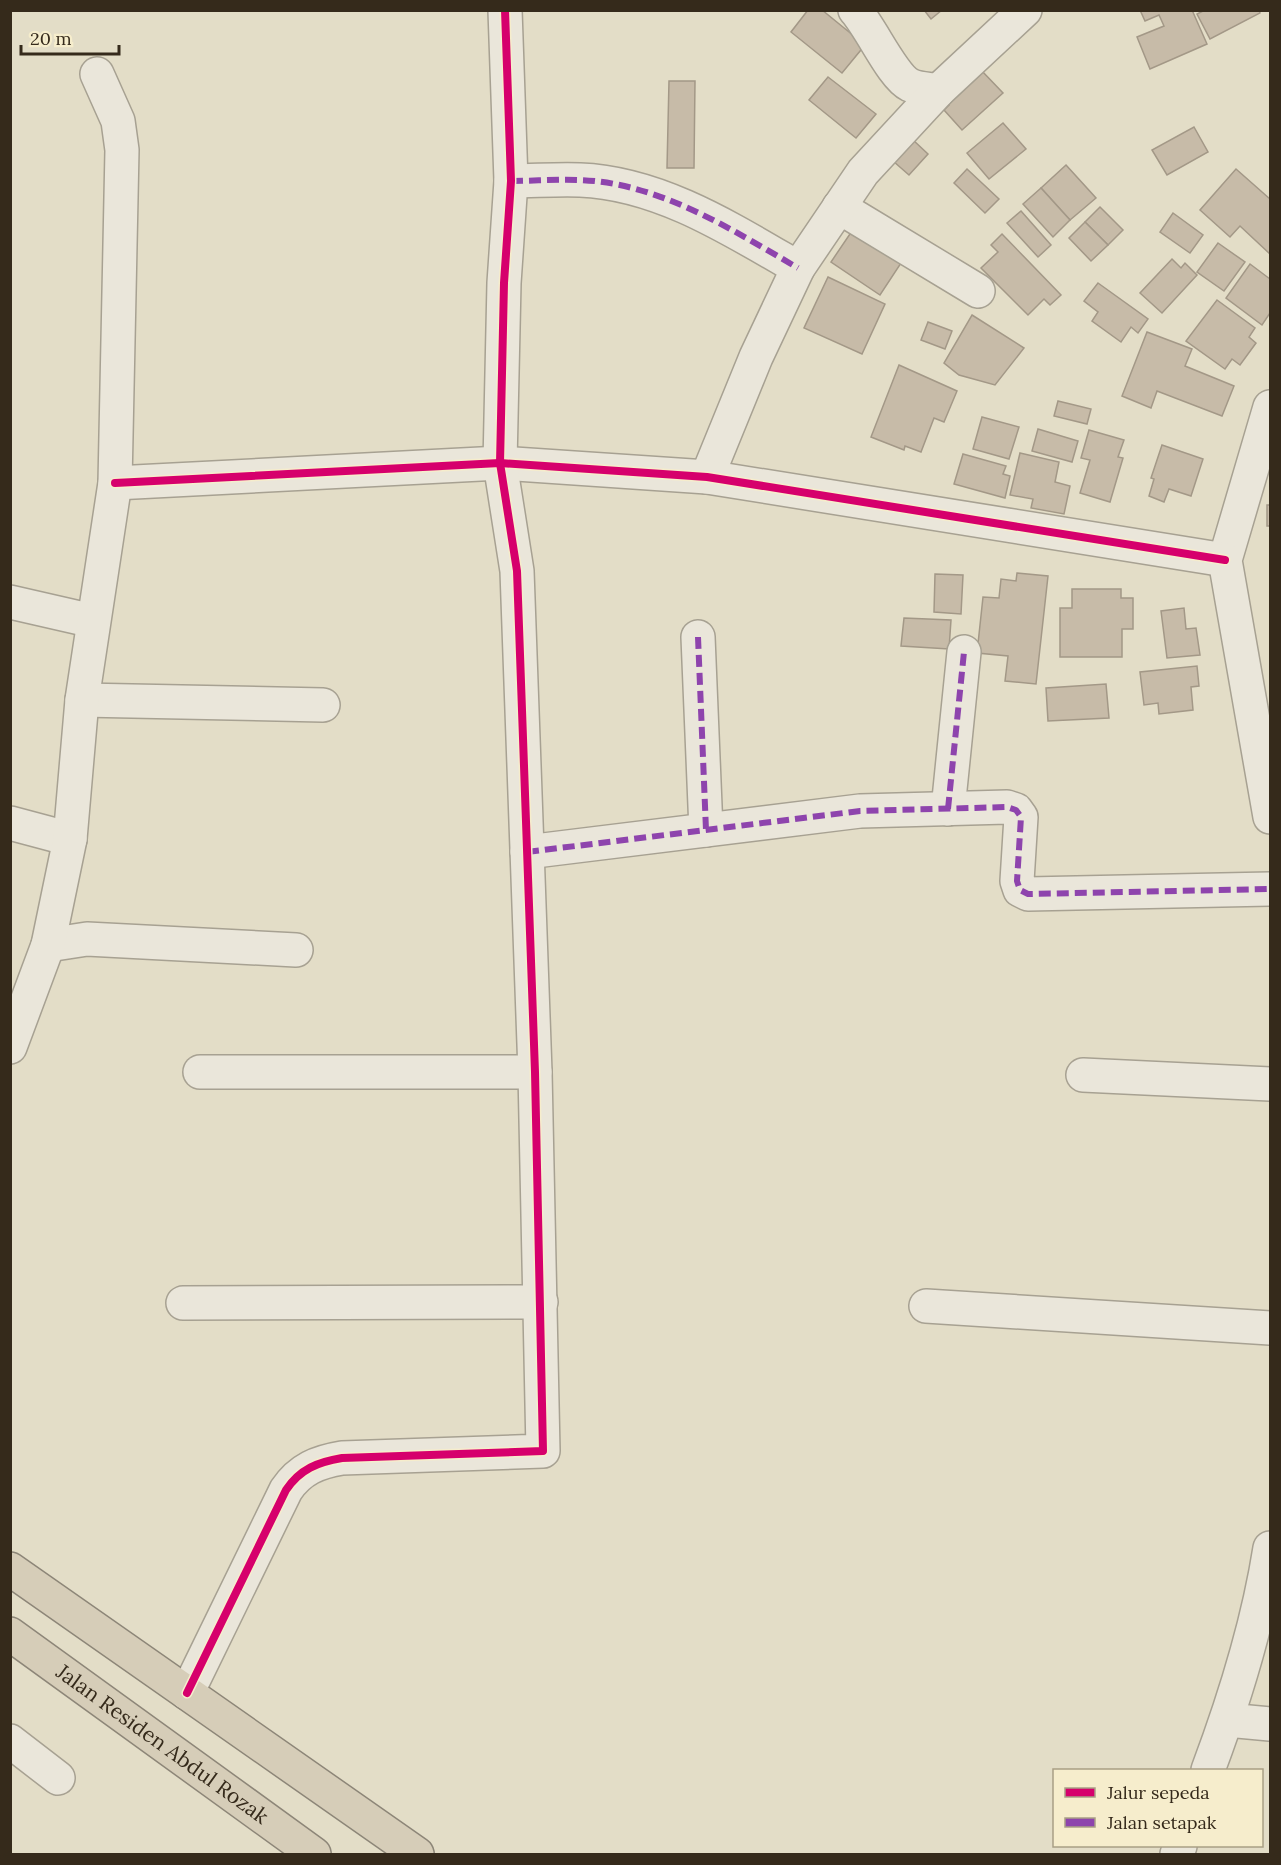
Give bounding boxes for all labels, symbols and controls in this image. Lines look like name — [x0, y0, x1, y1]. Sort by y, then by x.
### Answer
scale bar — [21, 18, 118, 56]
text: 20 m — [30, 27, 72, 50]
street label: Jalan Residen Abdul Rozak — [50, 1657, 275, 1830]
legend — [1053, 1769, 1263, 1847]
text: Jalur sepeda — [1106, 1781, 1209, 1804]
text: Jalan setapak — [1106, 1811, 1217, 1834]

